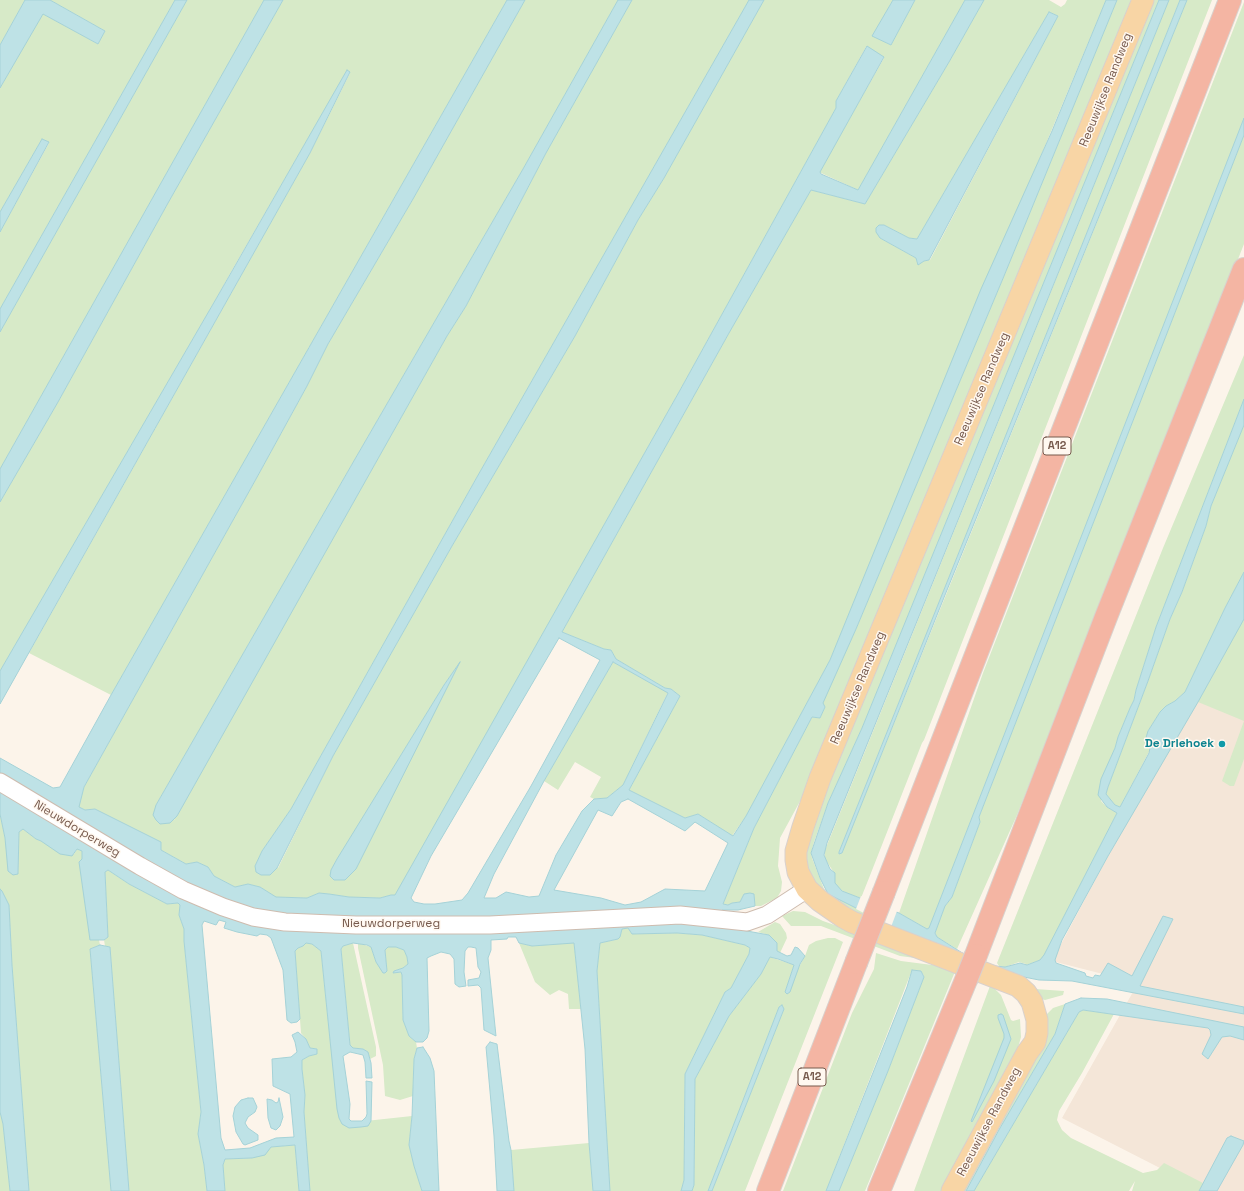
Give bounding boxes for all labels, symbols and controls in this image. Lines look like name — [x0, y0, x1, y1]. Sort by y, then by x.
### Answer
street label: Reeuwijkse Randweg — [1077, 31, 1135, 149]
street label: Reeuwijkse Randweg — [952, 330, 1012, 448]
road number: A12 — [1043, 437, 1071, 455]
street label: Reeuwijkse Randweg — [828, 629, 888, 747]
place label: De Driehoek — [1145, 737, 1214, 751]
marker: De Driehoek — [1217, 739, 1227, 749]
street label: Nieuwdorperweg — [31, 798, 123, 860]
street label: Nieuwdorperweg — [342, 917, 440, 931]
street label: Reeuwijkse Randweg — [954, 1065, 1024, 1179]
road number: A12 — [798, 1068, 826, 1086]

